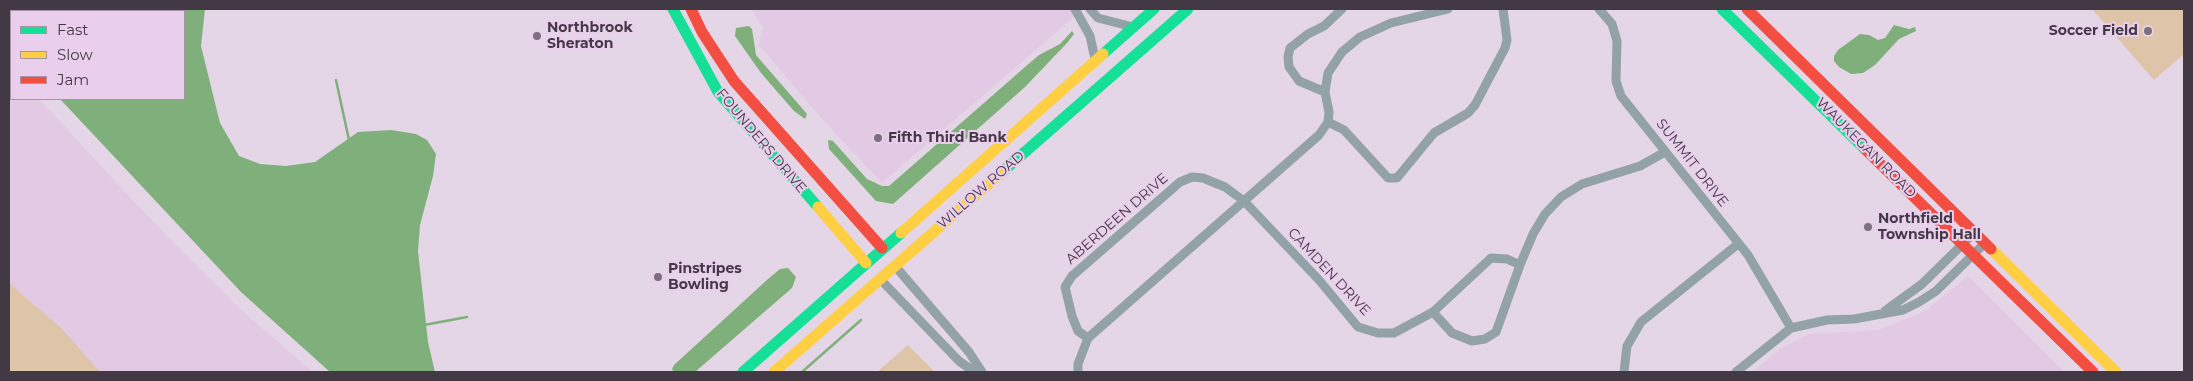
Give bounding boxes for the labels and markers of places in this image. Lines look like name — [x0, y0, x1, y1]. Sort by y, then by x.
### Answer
place label: Northbrook Sheraton — [547, 20, 633, 52]
place label: Soccer Field — [2049, 23, 2138, 39]
marker: Soccer Field — [2142, 25, 2154, 37]
marker: Northbrook Sheraton — [531, 30, 543, 42]
place label: Fifth Third Bank — [888, 130, 1007, 146]
marker: Fifth Third Bank — [872, 132, 884, 144]
place label: Northfield Township Hall — [1878, 211, 1981, 243]
marker: Northfield Township Hall — [1862, 221, 1874, 233]
place label: Pinstripes Bowling — [668, 261, 742, 294]
marker: Pinstripes Bowling — [652, 271, 664, 283]

